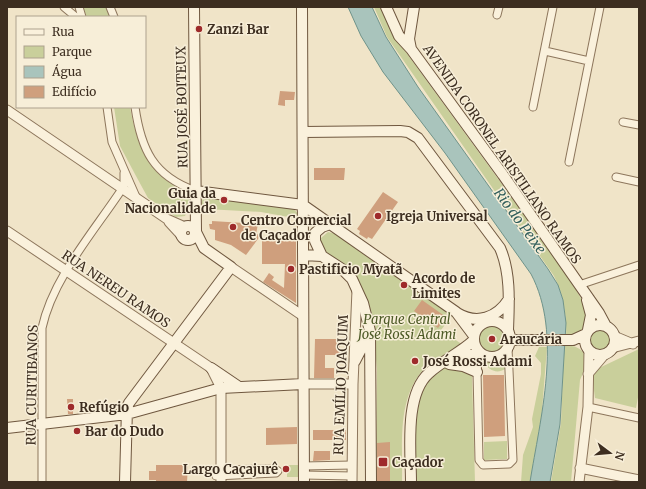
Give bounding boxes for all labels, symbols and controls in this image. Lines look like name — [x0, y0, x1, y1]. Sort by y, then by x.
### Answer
legend — [16, 16, 146, 108]
place label: Zanzi Bar — [207, 21, 269, 38]
text: Rua — [52, 24, 75, 39]
marker: Zanzi Bar — [194, 24, 204, 34]
street label: AVENIDA CORONEL ARISTILIANO RAMOS — [419, 40, 585, 267]
text: Parque — [52, 44, 92, 59]
street label: RUA JOSÉ BOITEUX — [171, 45, 192, 168]
text: Água — [51, 64, 82, 79]
text: Edifício — [52, 84, 96, 99]
place label: Guia da Nacionalidade — [125, 185, 216, 217]
water label: Rio do Peixe — [490, 185, 550, 257]
marker: Guia da Nacionalidade — [219, 195, 229, 205]
place label: Igreja Universal — [386, 208, 488, 225]
marker: Igreja Universal — [373, 211, 383, 221]
place label: Centro Comercial de Caçador — [241, 212, 352, 244]
marker: Centro Comercial de Caçador — [228, 222, 238, 232]
street label: RUA NEREU RAMOS — [59, 246, 174, 332]
place label: Pastificio Myatã — [299, 261, 403, 278]
marker: Pastificio Myatã — [286, 264, 296, 274]
place label: Acordo de Limites — [411, 270, 475, 302]
marker: Acordo de Limites — [399, 280, 409, 290]
park label: Parque Central José Rossi Adami — [356, 311, 456, 343]
street label: RUA EMÍLIO JOAQUIM — [329, 314, 352, 455]
street label: RUA CURITIBANOS — [22, 324, 42, 446]
place label: Araucária — [499, 331, 562, 348]
marker: Araucária — [487, 334, 497, 344]
place label: José Rossi Adami — [422, 353, 533, 370]
marker: José Rossi Adami — [410, 356, 420, 366]
place label: Refúgio — [79, 399, 129, 416]
marker: Refúgio — [66, 402, 76, 412]
place label: Bar do Dudo — [85, 423, 164, 440]
marker: Bar do Dudo — [72, 426, 82, 436]
north arrow — [590, 433, 630, 473]
text: N — [612, 450, 628, 462]
place label: Caçador — [392, 454, 444, 471]
marker: Caçador — [377, 456, 389, 468]
place label: Largo Caçajurê — [183, 461, 278, 478]
marker: Largo Caçajurê — [281, 464, 291, 474]

